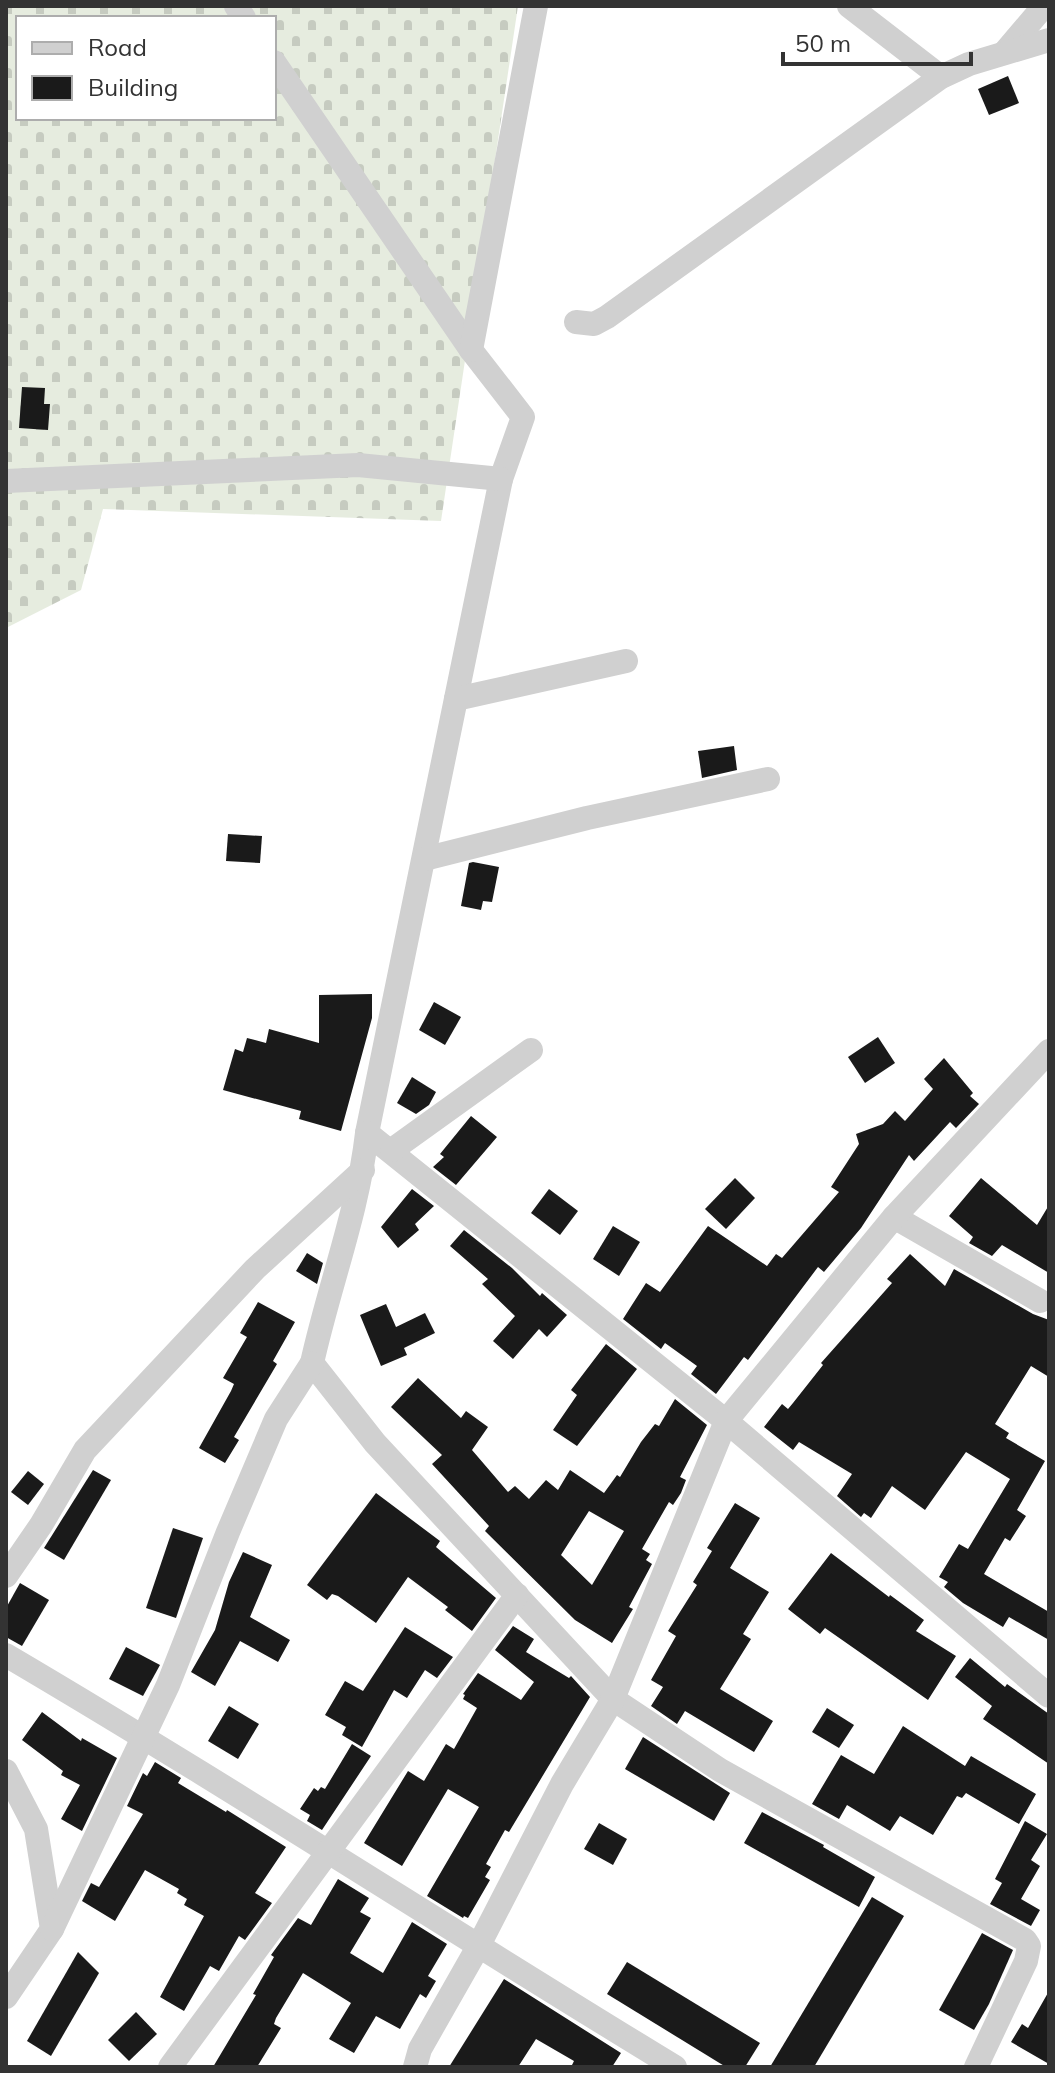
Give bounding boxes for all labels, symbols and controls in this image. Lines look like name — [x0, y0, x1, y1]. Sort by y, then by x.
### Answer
legend — [16, 16, 276, 120]
scale bar — [783, 16, 971, 66]
text: 50 m — [795, 28, 851, 58]
text: Road — [88, 32, 147, 62]
text: Building — [88, 72, 178, 102]

